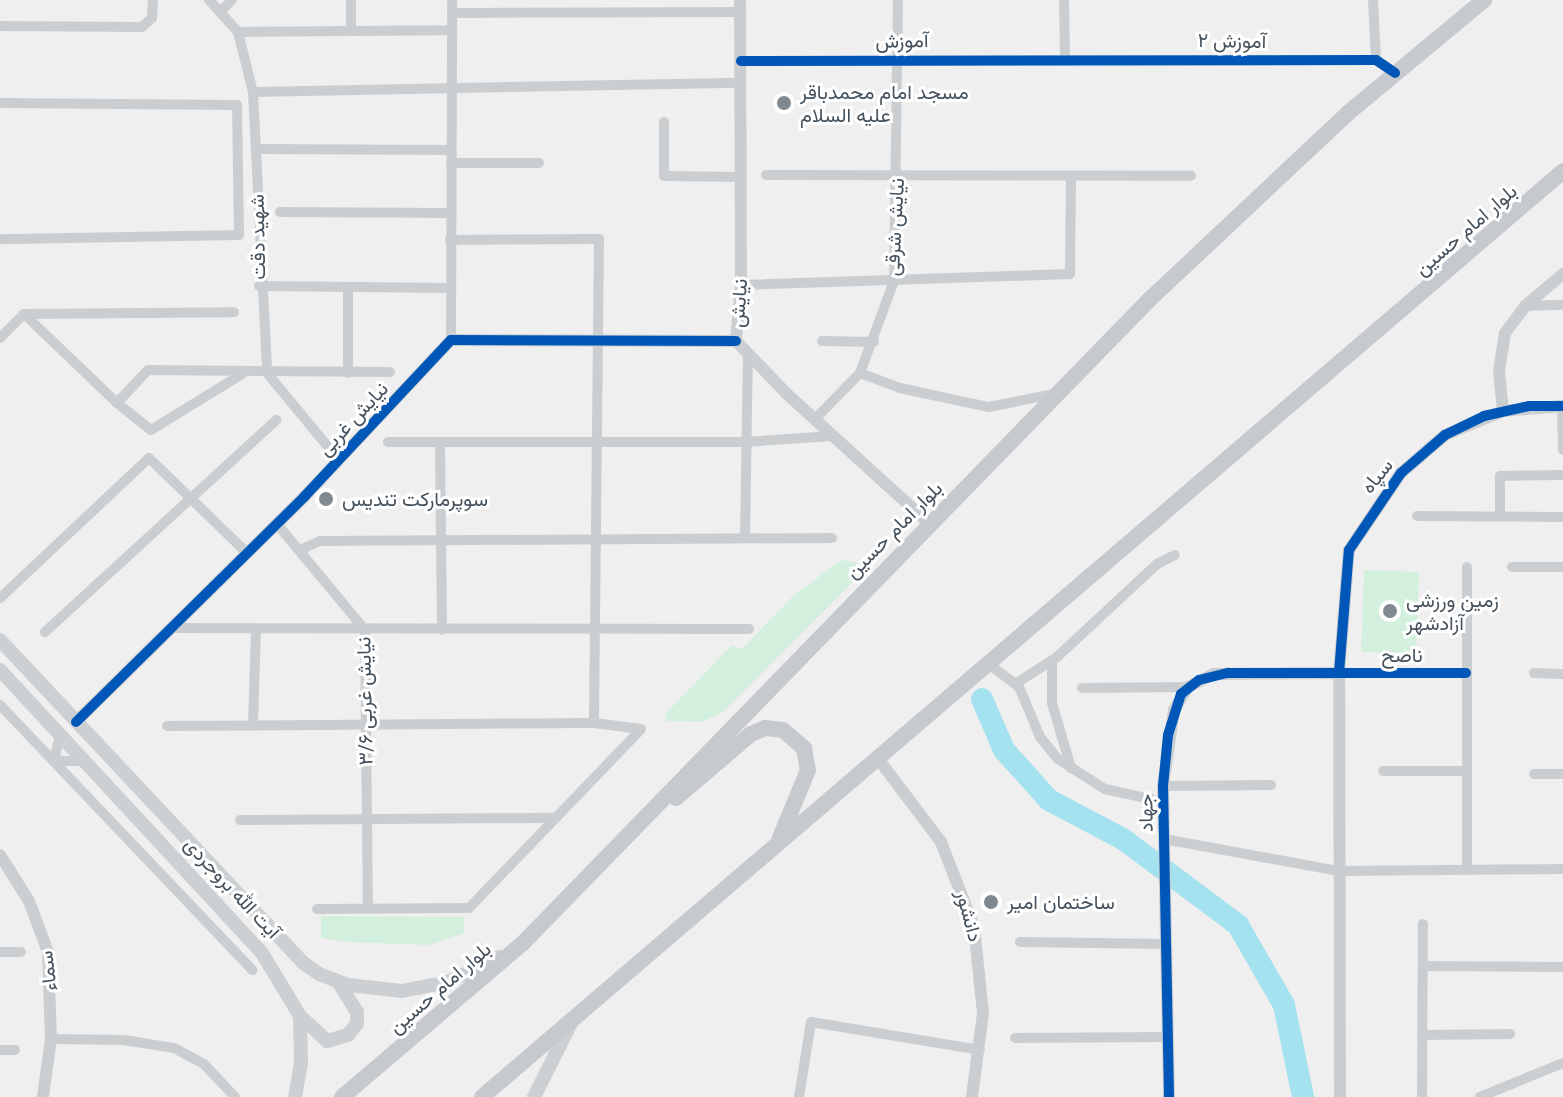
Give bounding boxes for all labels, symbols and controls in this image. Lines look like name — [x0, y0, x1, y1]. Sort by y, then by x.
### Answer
street label: آموزش ۲ — [1198, 28, 1266, 54]
street label: آموزش — [875, 29, 929, 53]
place label: مسجد امام محمدباقر علیه السلام — [800, 80, 969, 127]
marker: مسجد امام محمدباقر علیه السلام — [775, 94, 793, 112]
street label: نیایش شرقی — [880, 177, 910, 277]
street label: بلوار امام حسین — [1410, 179, 1522, 281]
street label: شهید دقت — [245, 194, 271, 280]
street label: نیایش — [725, 278, 753, 328]
street label: نیایش غربی — [313, 377, 393, 461]
street label: سپاه — [1356, 454, 1398, 498]
street label: بلوار امام حسین — [840, 476, 948, 584]
place label: سوپرمارکت تندیس — [342, 487, 488, 511]
marker: سوپرمارکت تندیس — [317, 490, 335, 508]
place label: زمین ورزشی آزادشهر — [1406, 588, 1499, 635]
marker: زمین ورزشی آزادشهر — [1381, 602, 1399, 620]
street label: نیایش غربی ۳/۶ — [352, 636, 378, 766]
street label: ناصح — [1381, 643, 1423, 667]
street label: جهاد — [1134, 794, 1158, 832]
street label: آیت الله بروجردی — [179, 832, 285, 944]
street label: دانشور — [951, 888, 987, 944]
place label: ساختمان امیر — [1007, 890, 1115, 914]
marker: ساختمان امیر — [982, 893, 1000, 911]
street label: بلوار امام حسین — [384, 937, 496, 1039]
street label: سماء — [34, 949, 62, 993]

